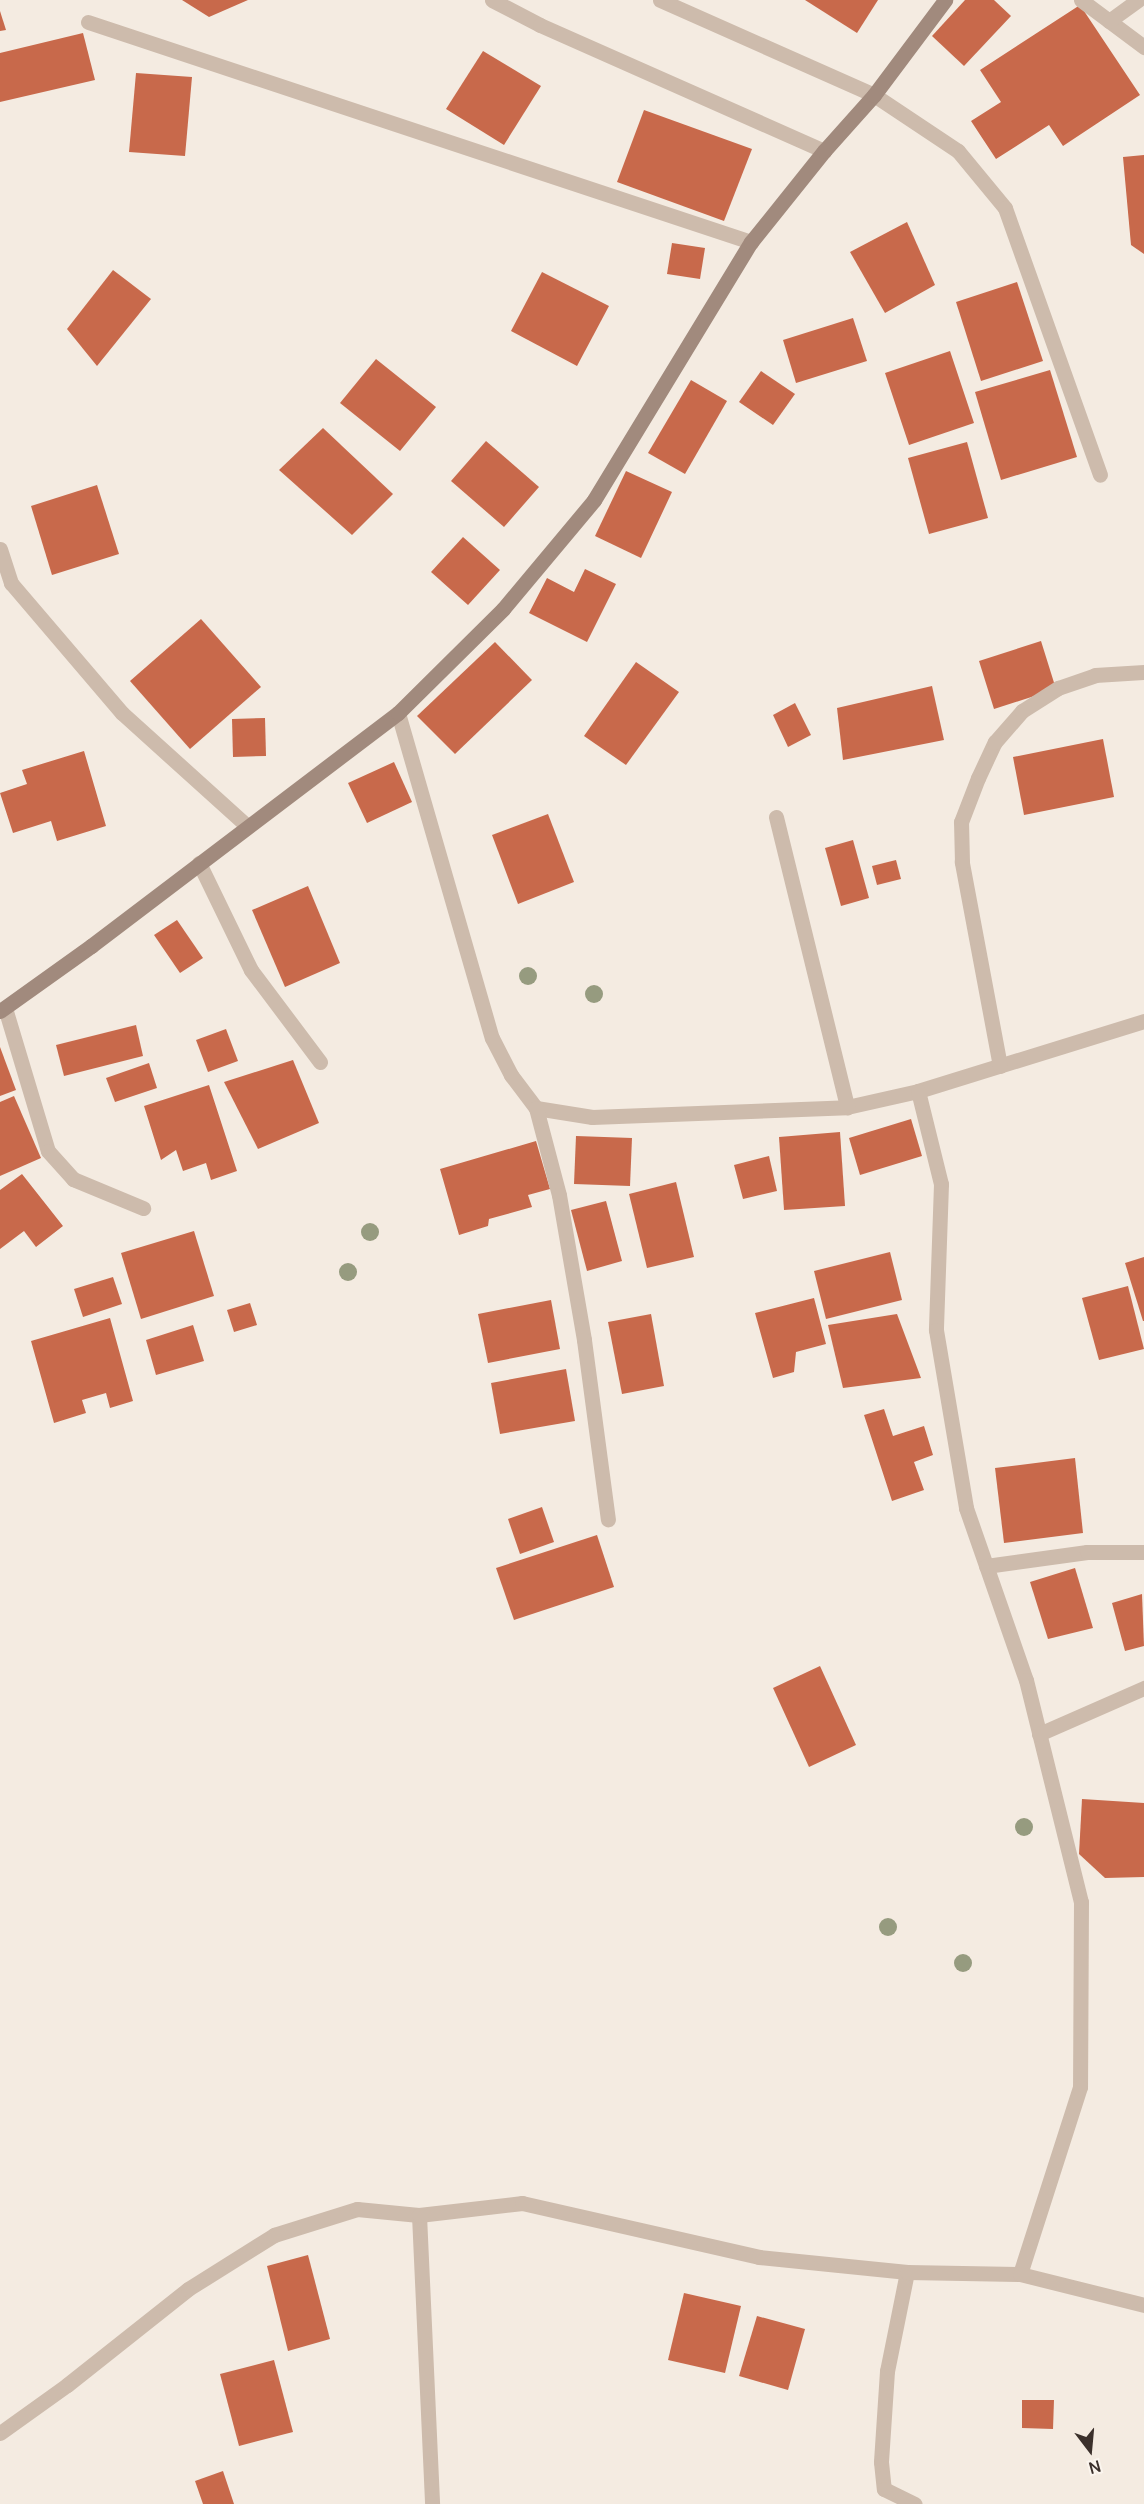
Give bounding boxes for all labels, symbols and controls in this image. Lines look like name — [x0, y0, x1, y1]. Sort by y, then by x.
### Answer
north arrow — [1060, 2420, 1120, 2480]
text: N — [1086, 2455, 1104, 2479]

